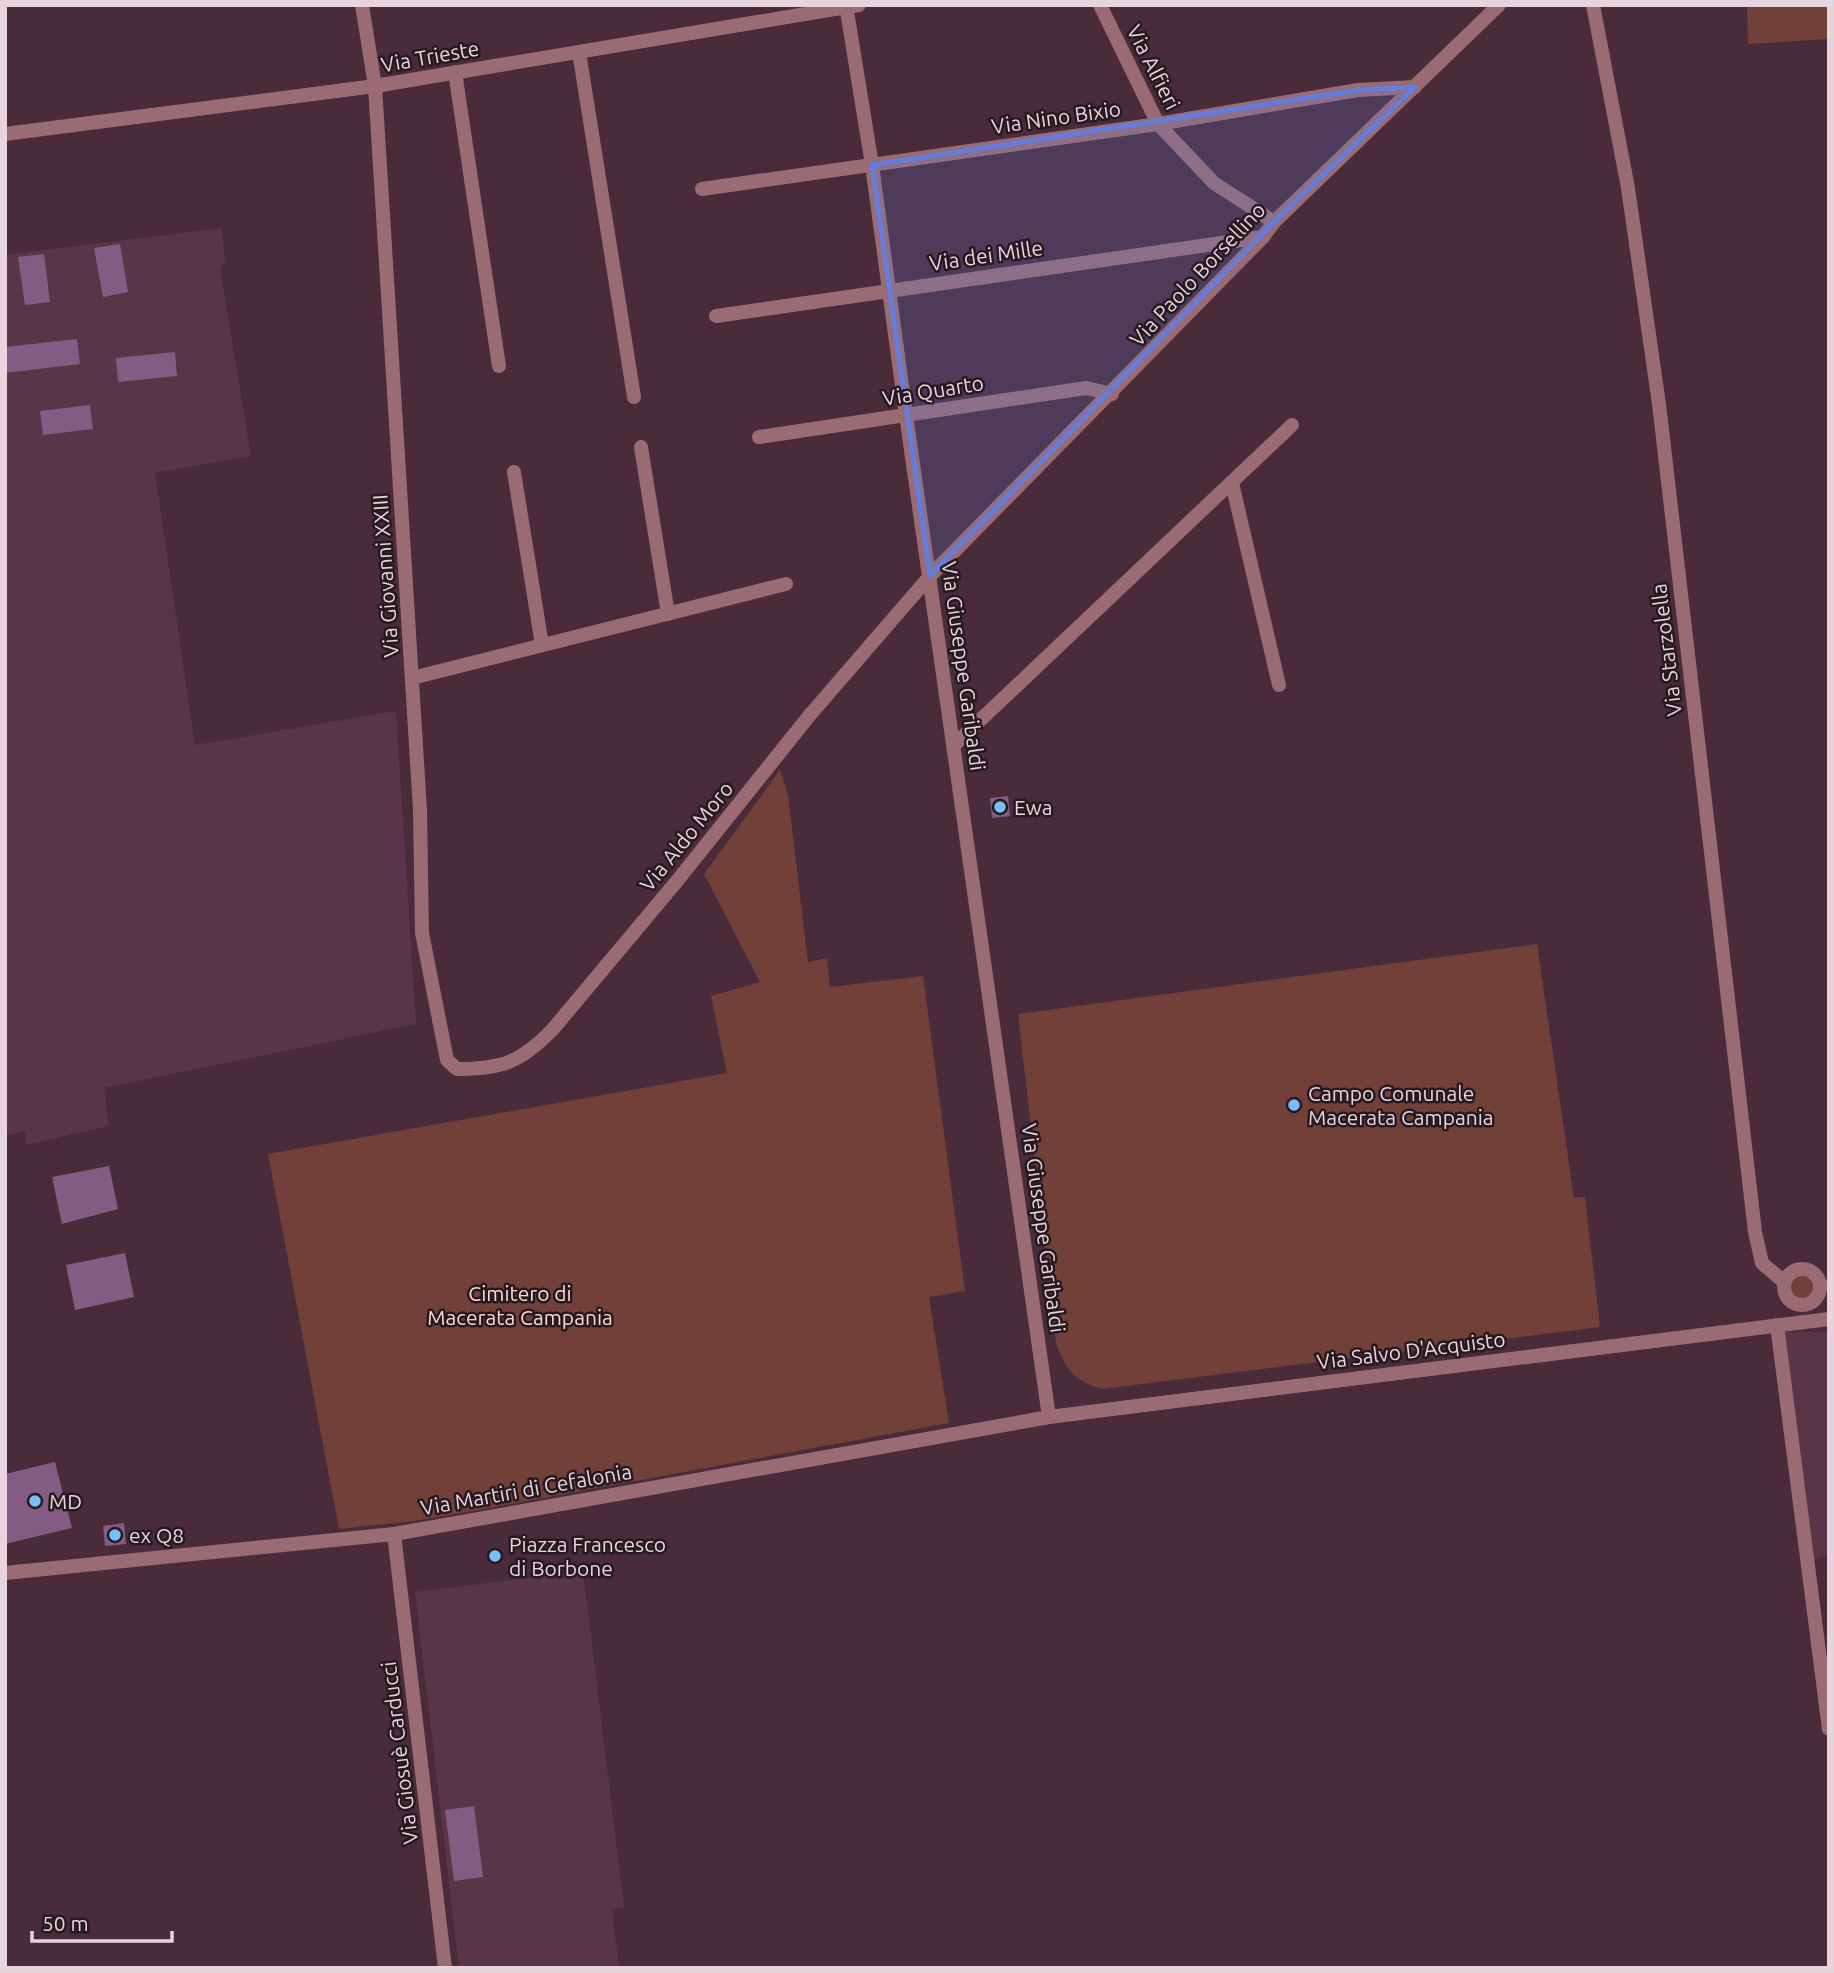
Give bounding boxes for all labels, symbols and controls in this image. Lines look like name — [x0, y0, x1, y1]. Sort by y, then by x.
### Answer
street label: Via Alfieri — [1123, 21, 1185, 113]
street label: Via Trieste — [379, 36, 481, 76]
street label: Via Nino Bixio — [990, 96, 1122, 138]
street label: Via Paolo Borsellino — [1124, 197, 1270, 351]
street label: Via dei Mille — [928, 235, 1044, 275]
street label: Via Quarto — [881, 370, 985, 410]
street label: Via Giovanni XXIII — [367, 494, 403, 658]
street label: Via Giuseppe Garibaldi — [937, 560, 991, 772]
street label: Via Starzolella — [1646, 582, 1686, 718]
street label: Via Aldo Moro — [635, 776, 737, 896]
place label: Ewa — [1014, 795, 1053, 819]
marker: Ewa — [992, 799, 1008, 815]
place label: Campo Comunale Macerata Campania — [1308, 1081, 1494, 1129]
marker: Campo Comunale Macerata Campania — [1286, 1097, 1302, 1113]
street label: Via Giuseppe Garibaldi — [1017, 1122, 1071, 1334]
park label: Cimitero di Macerata Campania — [427, 1281, 613, 1329]
street label: Via Salvo D'Acquisto — [1315, 1327, 1507, 1373]
street label: Via Martiri di Cefalonia — [419, 1459, 633, 1519]
place label: MD — [49, 1489, 82, 1513]
marker: MD — [27, 1493, 43, 1509]
place label: ex Q8 — [129, 1523, 184, 1547]
marker: ex Q8 — [107, 1527, 123, 1543]
place label: Piazza Francesco di Borbone — [509, 1532, 666, 1580]
marker: Piazza Francesco di Borbone — [487, 1548, 503, 1564]
street label: Via Giosuè Carducci — [376, 1660, 422, 1846]
scale bar — [32, 1899, 172, 1943]
text: 50 m — [42, 1911, 89, 1935]

